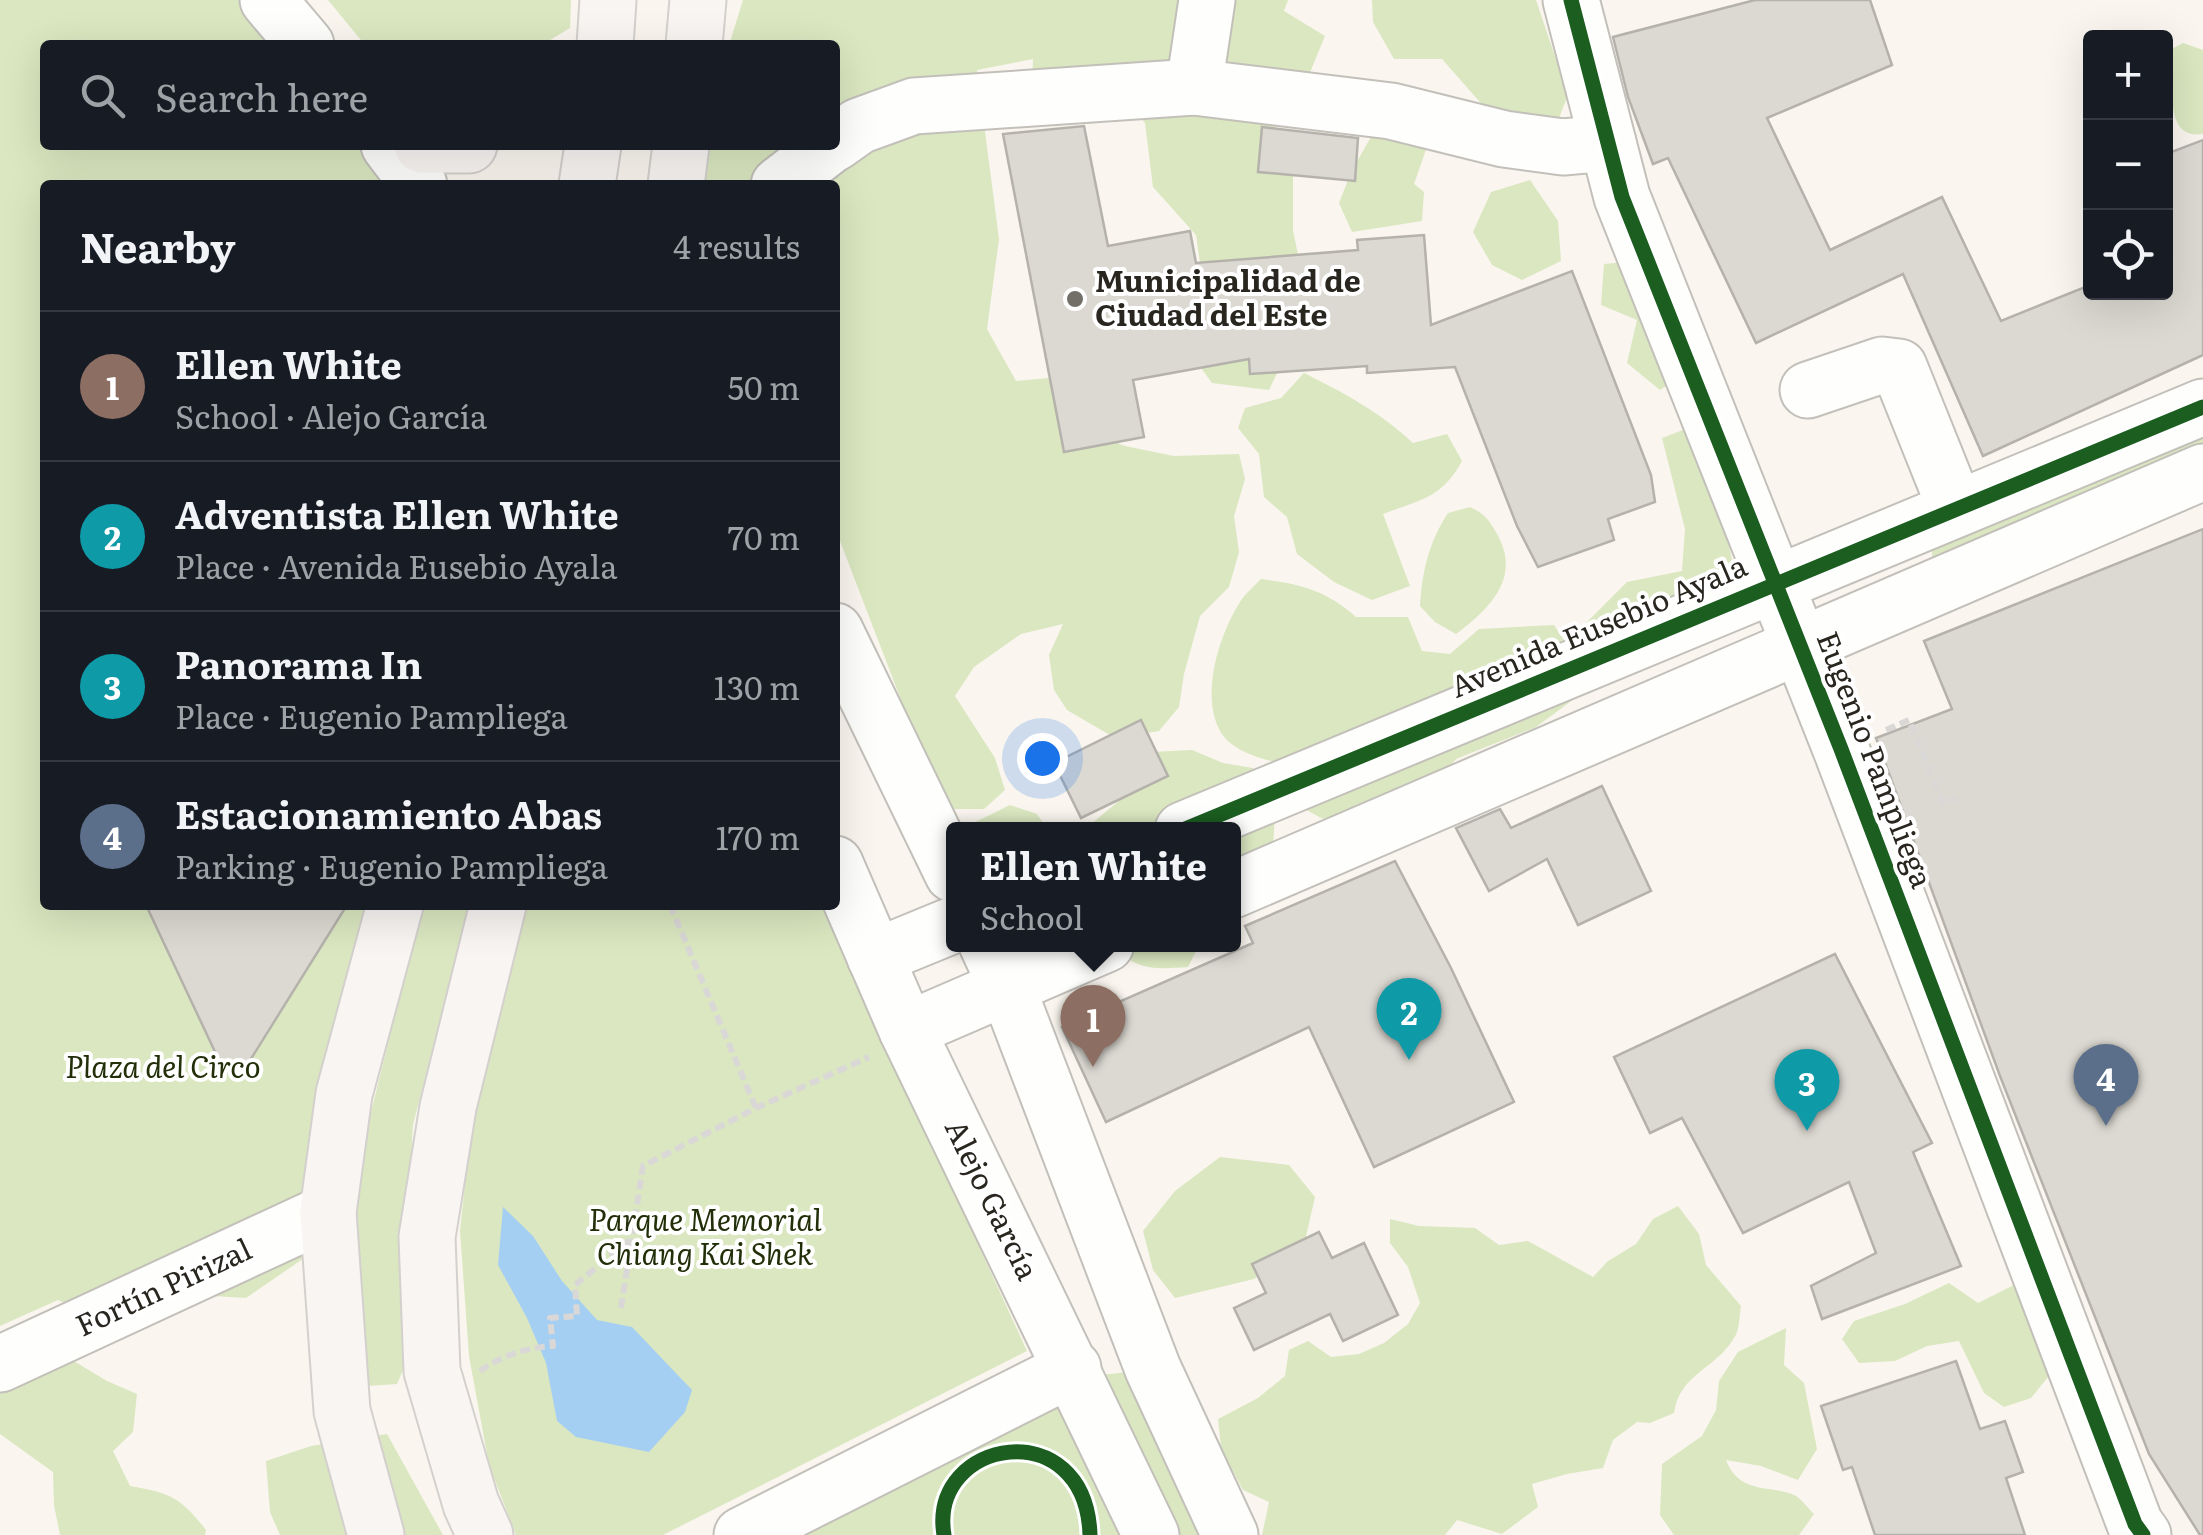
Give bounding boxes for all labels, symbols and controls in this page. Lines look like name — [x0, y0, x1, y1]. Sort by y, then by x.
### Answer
map controls — [2083, 30, 2173, 300]
button: + — [2083, 30, 2173, 120]
search box — [40, 40, 840, 150]
text: Search here — [155, 67, 368, 124]
icon: search — [75, 68, 130, 123]
button: − — [2083, 120, 2173, 210]
button: locate — [2083, 210, 2173, 300]
text: Nearby — [80, 214, 236, 276]
text: 4 results — [673, 221, 800, 269]
place label: Municipalidad de Ciudad del Este — [1095, 257, 1361, 335]
marker: Municipalidad de Ciudad del Este — [1064, 288, 1086, 310]
text: Ellen White — [175, 334, 402, 391]
text: 1 — [106, 362, 119, 410]
text: 50 m — [728, 362, 800, 410]
text: School · Alejo García — [175, 391, 487, 439]
text: Adventista Ellen White — [175, 484, 619, 541]
text: 2 — [104, 512, 121, 560]
text: 70 m — [728, 512, 800, 560]
text: Place · Avenida Eusebio Ayala — [175, 541, 618, 589]
street label: Avenida Eusebio Ayala — [1443, 541, 1754, 707]
street label: Eugenio Pampliega — [1808, 624, 1946, 894]
text: Panorama In — [175, 634, 422, 691]
text: 3 — [104, 662, 121, 710]
text: 130 m — [714, 662, 800, 710]
text: Place · Eugenio Pampliega — [175, 691, 568, 739]
your location — [1017, 733, 1068, 784]
text: Estacionamiento Abas — [175, 784, 602, 841]
text: 4 — [103, 812, 122, 860]
text: 170 m — [716, 812, 800, 860]
popup — [946, 822, 1241, 952]
text: Ellen White — [980, 835, 1207, 892]
text: Parking · Eugenio Pampliega — [175, 841, 608, 889]
text: School — [980, 892, 1084, 940]
pin: 2 — [1376, 978, 1442, 1060]
pin: 1 — [1060, 984, 1126, 1067]
park label: Plaza del Circo — [65, 1043, 261, 1087]
pin: 4 — [2074, 1044, 2138, 1126]
pin: 3 — [1774, 1048, 1840, 1131]
street label: Alejo García — [936, 1111, 1052, 1287]
park label: Parque Memorial Chiang Kai Shek — [588, 1196, 822, 1274]
street label: Fortín Pirizal — [67, 1225, 258, 1345]

